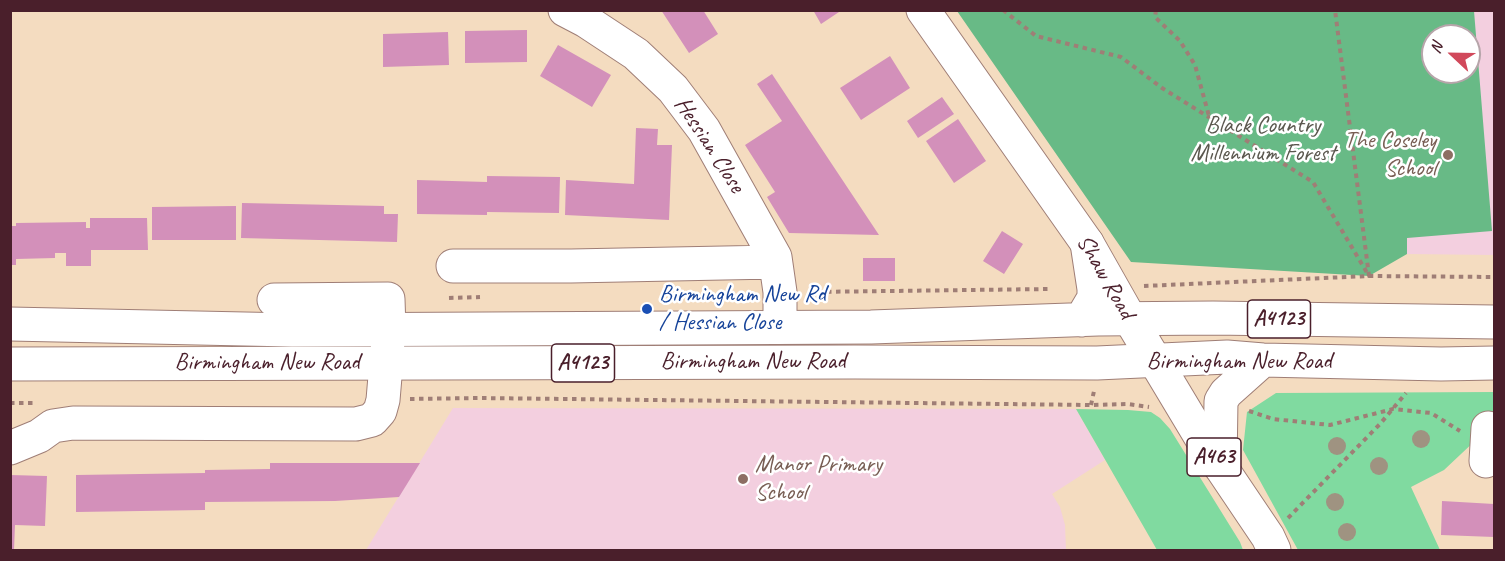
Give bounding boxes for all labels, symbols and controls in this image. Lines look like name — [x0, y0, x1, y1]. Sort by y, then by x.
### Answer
north arrow — [1421, 24, 1481, 84]
text: N — [1425, 40, 1447, 56]
street label: Hessian Close — [667, 92, 751, 198]
park label: Black Country Millennium Forest — [1191, 112, 1335, 168]
place label: The Coseley School — [1344, 127, 1436, 183]
marker: The Coseley School — [1441, 148, 1455, 162]
street label: Shaw Road — [1069, 230, 1141, 324]
place label: Birmingham New Rd / Hessian Close — [659, 281, 826, 337]
road number: A4123 — [1248, 300, 1310, 338]
marker: Birmingham New Rd / Hessian Close — [640, 302, 654, 316]
road number: A4123 — [552, 344, 614, 382]
street label: Birmingham New Road — [660, 348, 846, 376]
street label: Birmingham New Road — [1146, 348, 1332, 376]
street label: Birmingham New Road — [174, 349, 360, 377]
road number: A463 — [1187, 438, 1241, 476]
place label: Manor Primary School — [755, 451, 882, 507]
marker: Manor Primary School — [736, 472, 750, 486]

